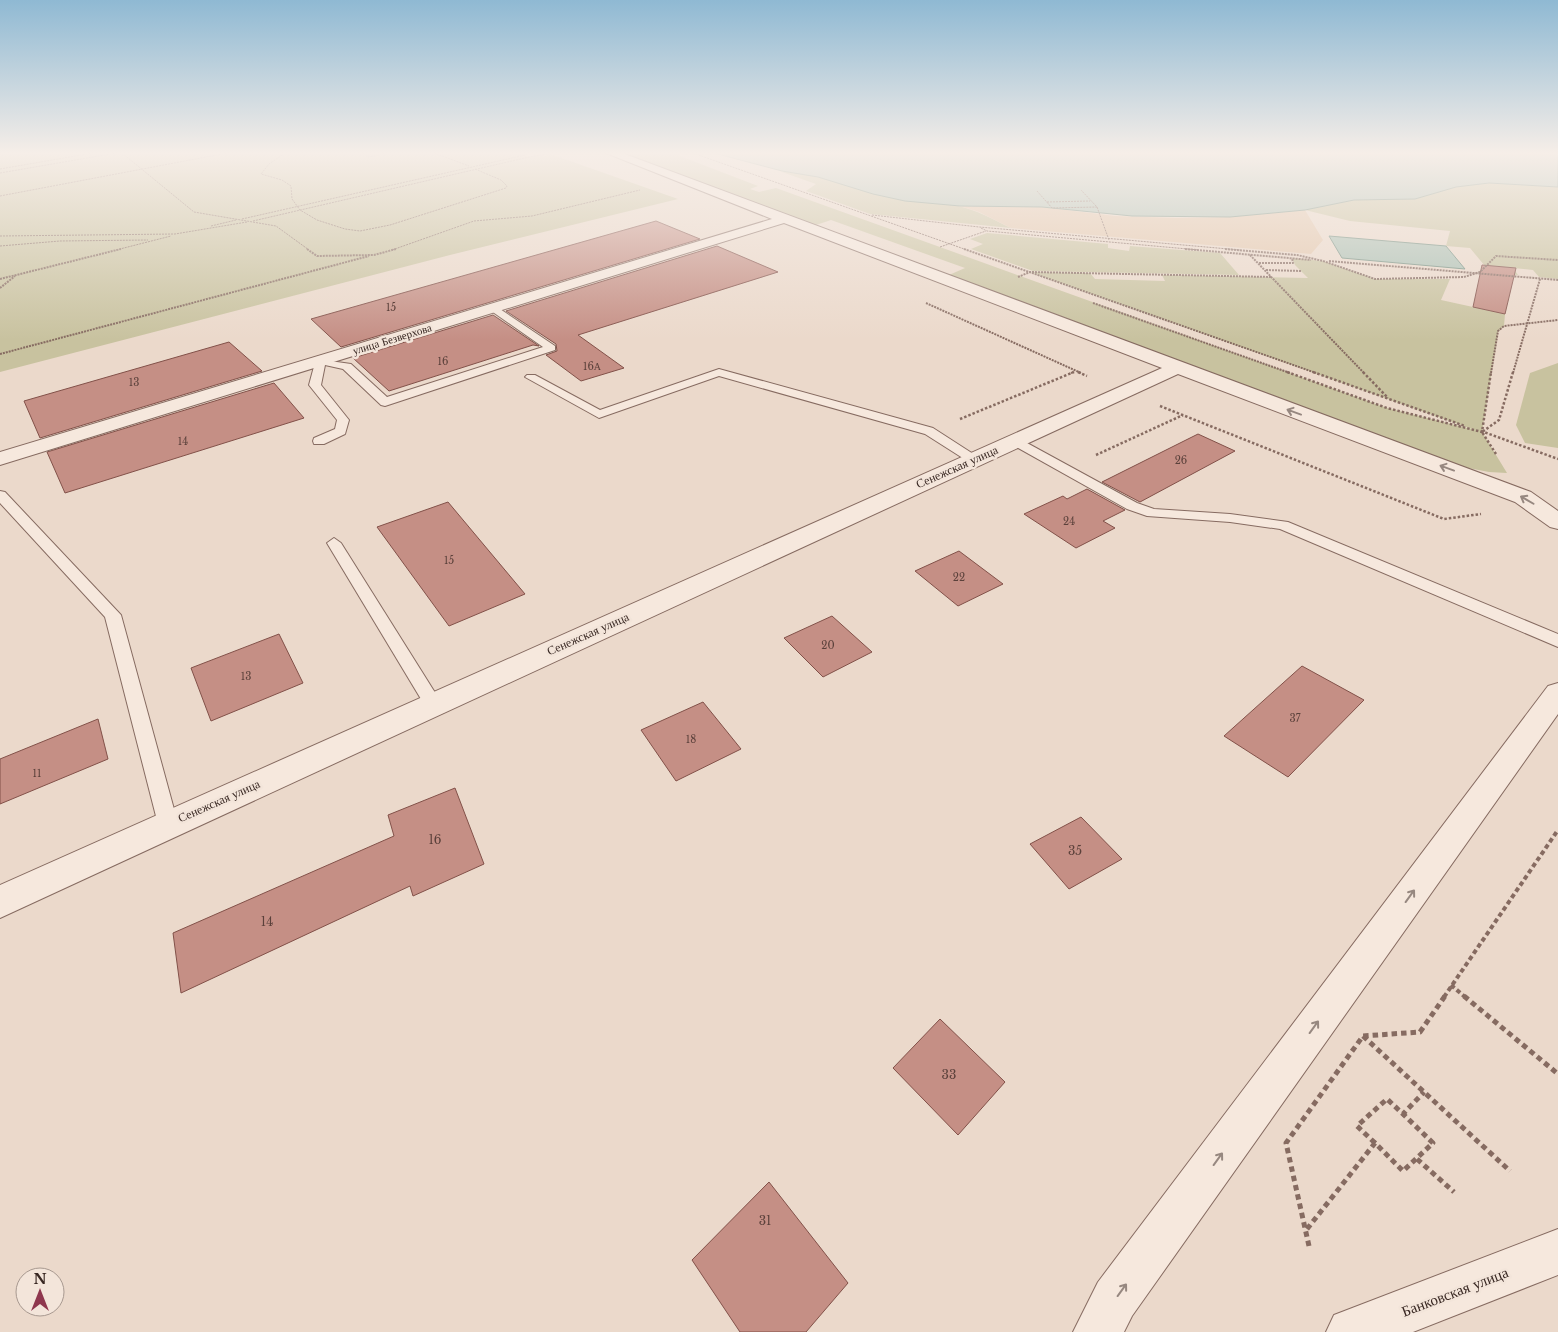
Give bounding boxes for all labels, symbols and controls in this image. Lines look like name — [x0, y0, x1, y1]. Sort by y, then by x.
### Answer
house number: 15 — [386, 301, 396, 314]
street label: улица Безверхова — [351, 320, 433, 358]
house number: 16 — [438, 355, 448, 368]
house number: 16А — [583, 360, 602, 373]
house number: 13 — [129, 376, 139, 389]
one-way arrow — [1287, 407, 1302, 416]
house number: 14 — [178, 435, 188, 448]
street label: Сенежская улица — [913, 441, 1001, 491]
house number: 26 — [1175, 454, 1187, 467]
one-way arrow — [1439, 463, 1455, 472]
one-way arrow — [1520, 495, 1535, 505]
house number: 24 — [1063, 515, 1075, 528]
house number: 15 — [444, 554, 454, 567]
house number: 22 — [953, 571, 965, 584]
street label: Сенежская улица — [544, 608, 632, 658]
house number: 20 — [821, 639, 835, 652]
house number: 13 — [241, 670, 251, 683]
house number: 37 — [1289, 712, 1302, 725]
house number: 18 — [686, 733, 696, 746]
house number: 11 — [33, 767, 41, 780]
street label: Сенежская улица — [175, 775, 263, 825]
house number: 16 — [428, 832, 442, 847]
house number: 35 — [1068, 843, 1082, 858]
one-way arrow — [1405, 890, 1416, 903]
house number: 14 — [261, 914, 273, 929]
one-way arrow — [1309, 1021, 1320, 1035]
house number: 33 — [942, 1067, 956, 1082]
one-way arrow — [1213, 1152, 1223, 1166]
house number: 31 — [759, 1213, 771, 1228]
street label: Банковская улица — [1399, 1262, 1511, 1321]
north arrow — [15, 1267, 65, 1317]
text: N — [33, 1270, 47, 1288]
one-way arrow — [1117, 1283, 1127, 1297]

